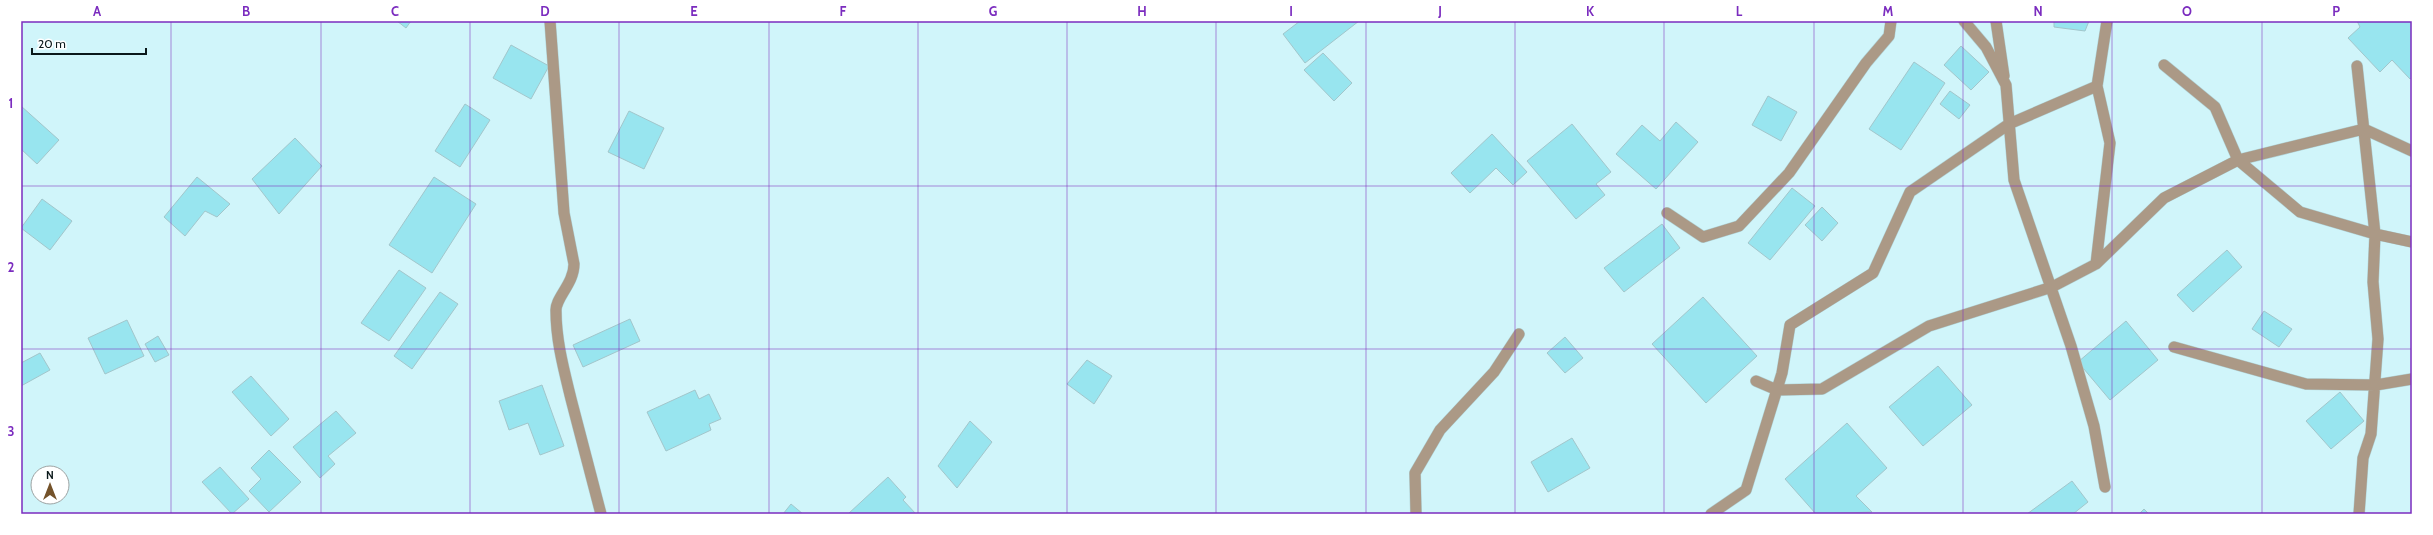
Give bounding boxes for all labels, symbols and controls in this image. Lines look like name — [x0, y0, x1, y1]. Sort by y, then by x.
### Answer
text: A — [93, 3, 102, 19]
text: B — [242, 3, 250, 19]
text: C — [391, 3, 399, 19]
text: D — [540, 3, 550, 19]
text: E — [690, 3, 698, 19]
text: F — [840, 3, 847, 19]
text: G — [989, 3, 998, 19]
text: H — [1137, 3, 1147, 19]
text: I — [1289, 3, 1293, 19]
text: J — [1437, 3, 1442, 19]
text: K — [1586, 3, 1595, 19]
text: L — [1736, 3, 1743, 19]
text: M — [1883, 3, 1894, 19]
text: N — [2033, 3, 2043, 19]
text: O — [2182, 3, 2192, 19]
text: P — [2332, 3, 2340, 19]
scale bar — [32, 30, 146, 56]
text: 20 m — [38, 36, 66, 51]
text: 1 — [9, 95, 13, 111]
text: 2 — [8, 259, 15, 275]
text: 3 — [7, 423, 15, 439]
north arrow — [30, 465, 70, 505]
text: N — [46, 468, 54, 482]

